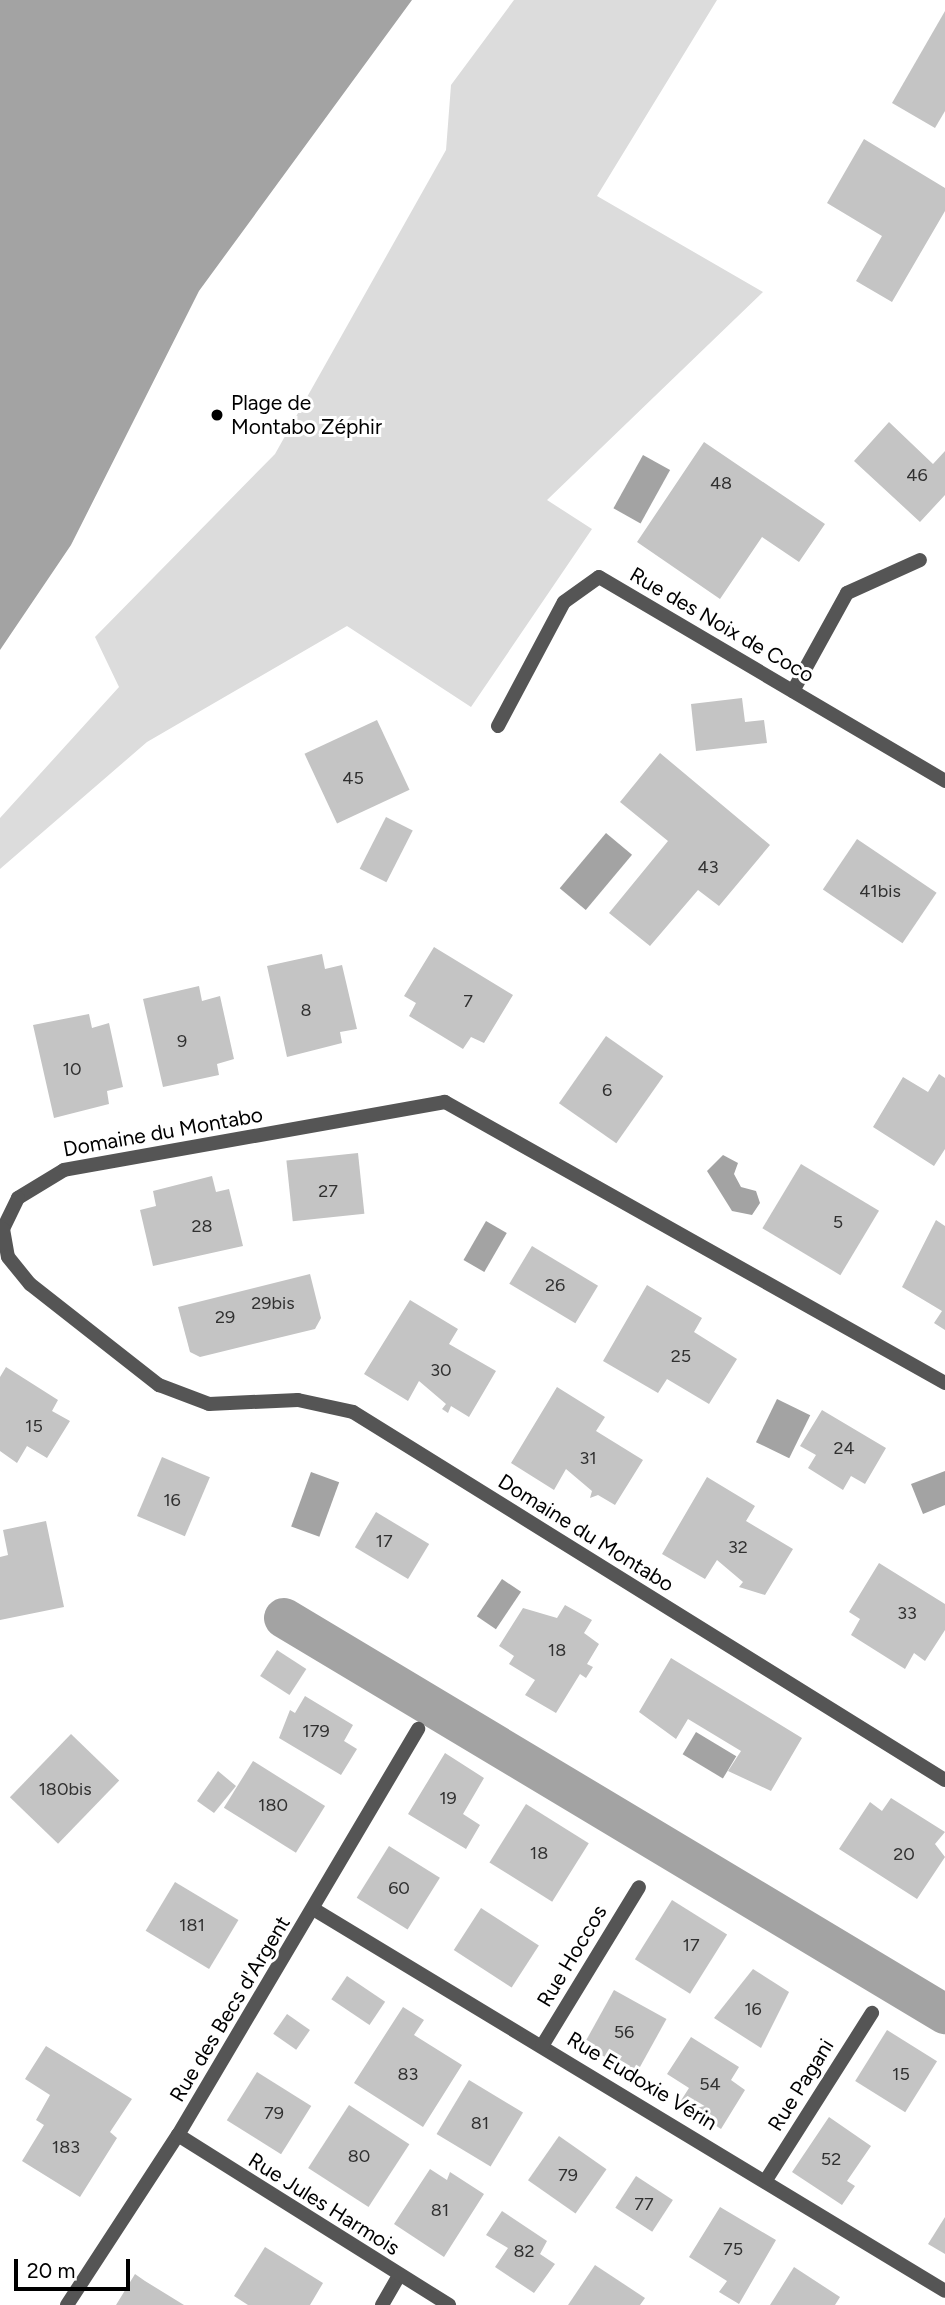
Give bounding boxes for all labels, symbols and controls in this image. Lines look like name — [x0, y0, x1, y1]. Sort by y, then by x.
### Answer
place label: Plage de Montabo Zéphir — [231, 390, 382, 440]
marker: Plage de Montabo Zéphir — [209, 407, 225, 423]
house number: 46 — [906, 464, 928, 486]
house number: 48 — [710, 472, 732, 494]
street label: Rue des Noix de Coco — [625, 562, 819, 688]
house number: 45 — [342, 767, 364, 789]
house number: 43 — [698, 856, 718, 878]
house number: 41bis — [859, 880, 901, 902]
house number: 7 — [463, 990, 473, 1012]
house number: 8 — [300, 999, 312, 1021]
house number: 9 — [177, 1030, 187, 1052]
house number: 10 — [63, 1058, 81, 1080]
house number: 6 — [602, 1079, 612, 1101]
street label: Domaine du Montabo — [61, 1102, 265, 1162]
house number: 27 — [318, 1180, 338, 1202]
house number: 5 — [833, 1211, 843, 1233]
house number: 28 — [191, 1215, 213, 1237]
house number: 26 — [545, 1274, 565, 1296]
house number: 29bis — [251, 1292, 295, 1314]
house number: 29 — [215, 1306, 235, 1328]
house number: 25 — [671, 1345, 691, 1367]
house number: 30 — [430, 1359, 452, 1381]
house number: 15 — [25, 1415, 43, 1437]
house number: 24 — [833, 1437, 855, 1459]
house number: 31 — [579, 1447, 597, 1469]
street label: Domaine du Montabo — [493, 1469, 679, 1597]
house number: 16 — [163, 1489, 181, 1511]
house number: 17 — [375, 1530, 393, 1552]
house number: 32 — [728, 1536, 748, 1558]
house number: 33 — [897, 1602, 917, 1624]
house number: 18 — [548, 1639, 566, 1661]
house number: 179 — [302, 1720, 330, 1742]
house number: 180bis — [38, 1778, 92, 1800]
house number: 19 — [439, 1787, 457, 1809]
house number: 180 — [258, 1794, 288, 1816]
house number: 18 — [530, 1842, 548, 1864]
house number: 20 — [893, 1843, 915, 1865]
house number: 60 — [388, 1877, 410, 1899]
street label: Rue Hoccos — [532, 1901, 612, 2011]
street label: Rue des Becs d'Argent — [165, 1912, 295, 2106]
house number: 181 — [179, 1914, 205, 1936]
house number: 17 — [682, 1934, 700, 1956]
house number: 16 — [744, 1998, 762, 2020]
house number: 56 — [614, 2021, 634, 2043]
street label: Rue Eudoxie Vérin — [562, 2026, 722, 2136]
street label: Rue Pagani — [763, 2034, 839, 2136]
house number: 83 — [398, 2063, 418, 2085]
house number: 15 — [892, 2063, 910, 2085]
house number: 54 — [699, 2073, 721, 2095]
house number: 79 — [264, 2102, 284, 2124]
house number: 81 — [471, 2112, 489, 2134]
house number: 183 — [52, 2136, 80, 2158]
house number: 80 — [348, 2145, 370, 2167]
street label: Rue Jules Harmois — [244, 2147, 404, 2261]
house number: 52 — [821, 2148, 841, 2170]
house number: 79 — [558, 2164, 578, 2186]
house number: 77 — [634, 2193, 654, 2215]
house number: 81 — [431, 2199, 449, 2221]
house number: 75 — [723, 2238, 743, 2260]
house number: 82 — [513, 2240, 535, 2262]
scale bar — [18, 2246, 133, 2290]
text: 20 m — [27, 2258, 75, 2283]

